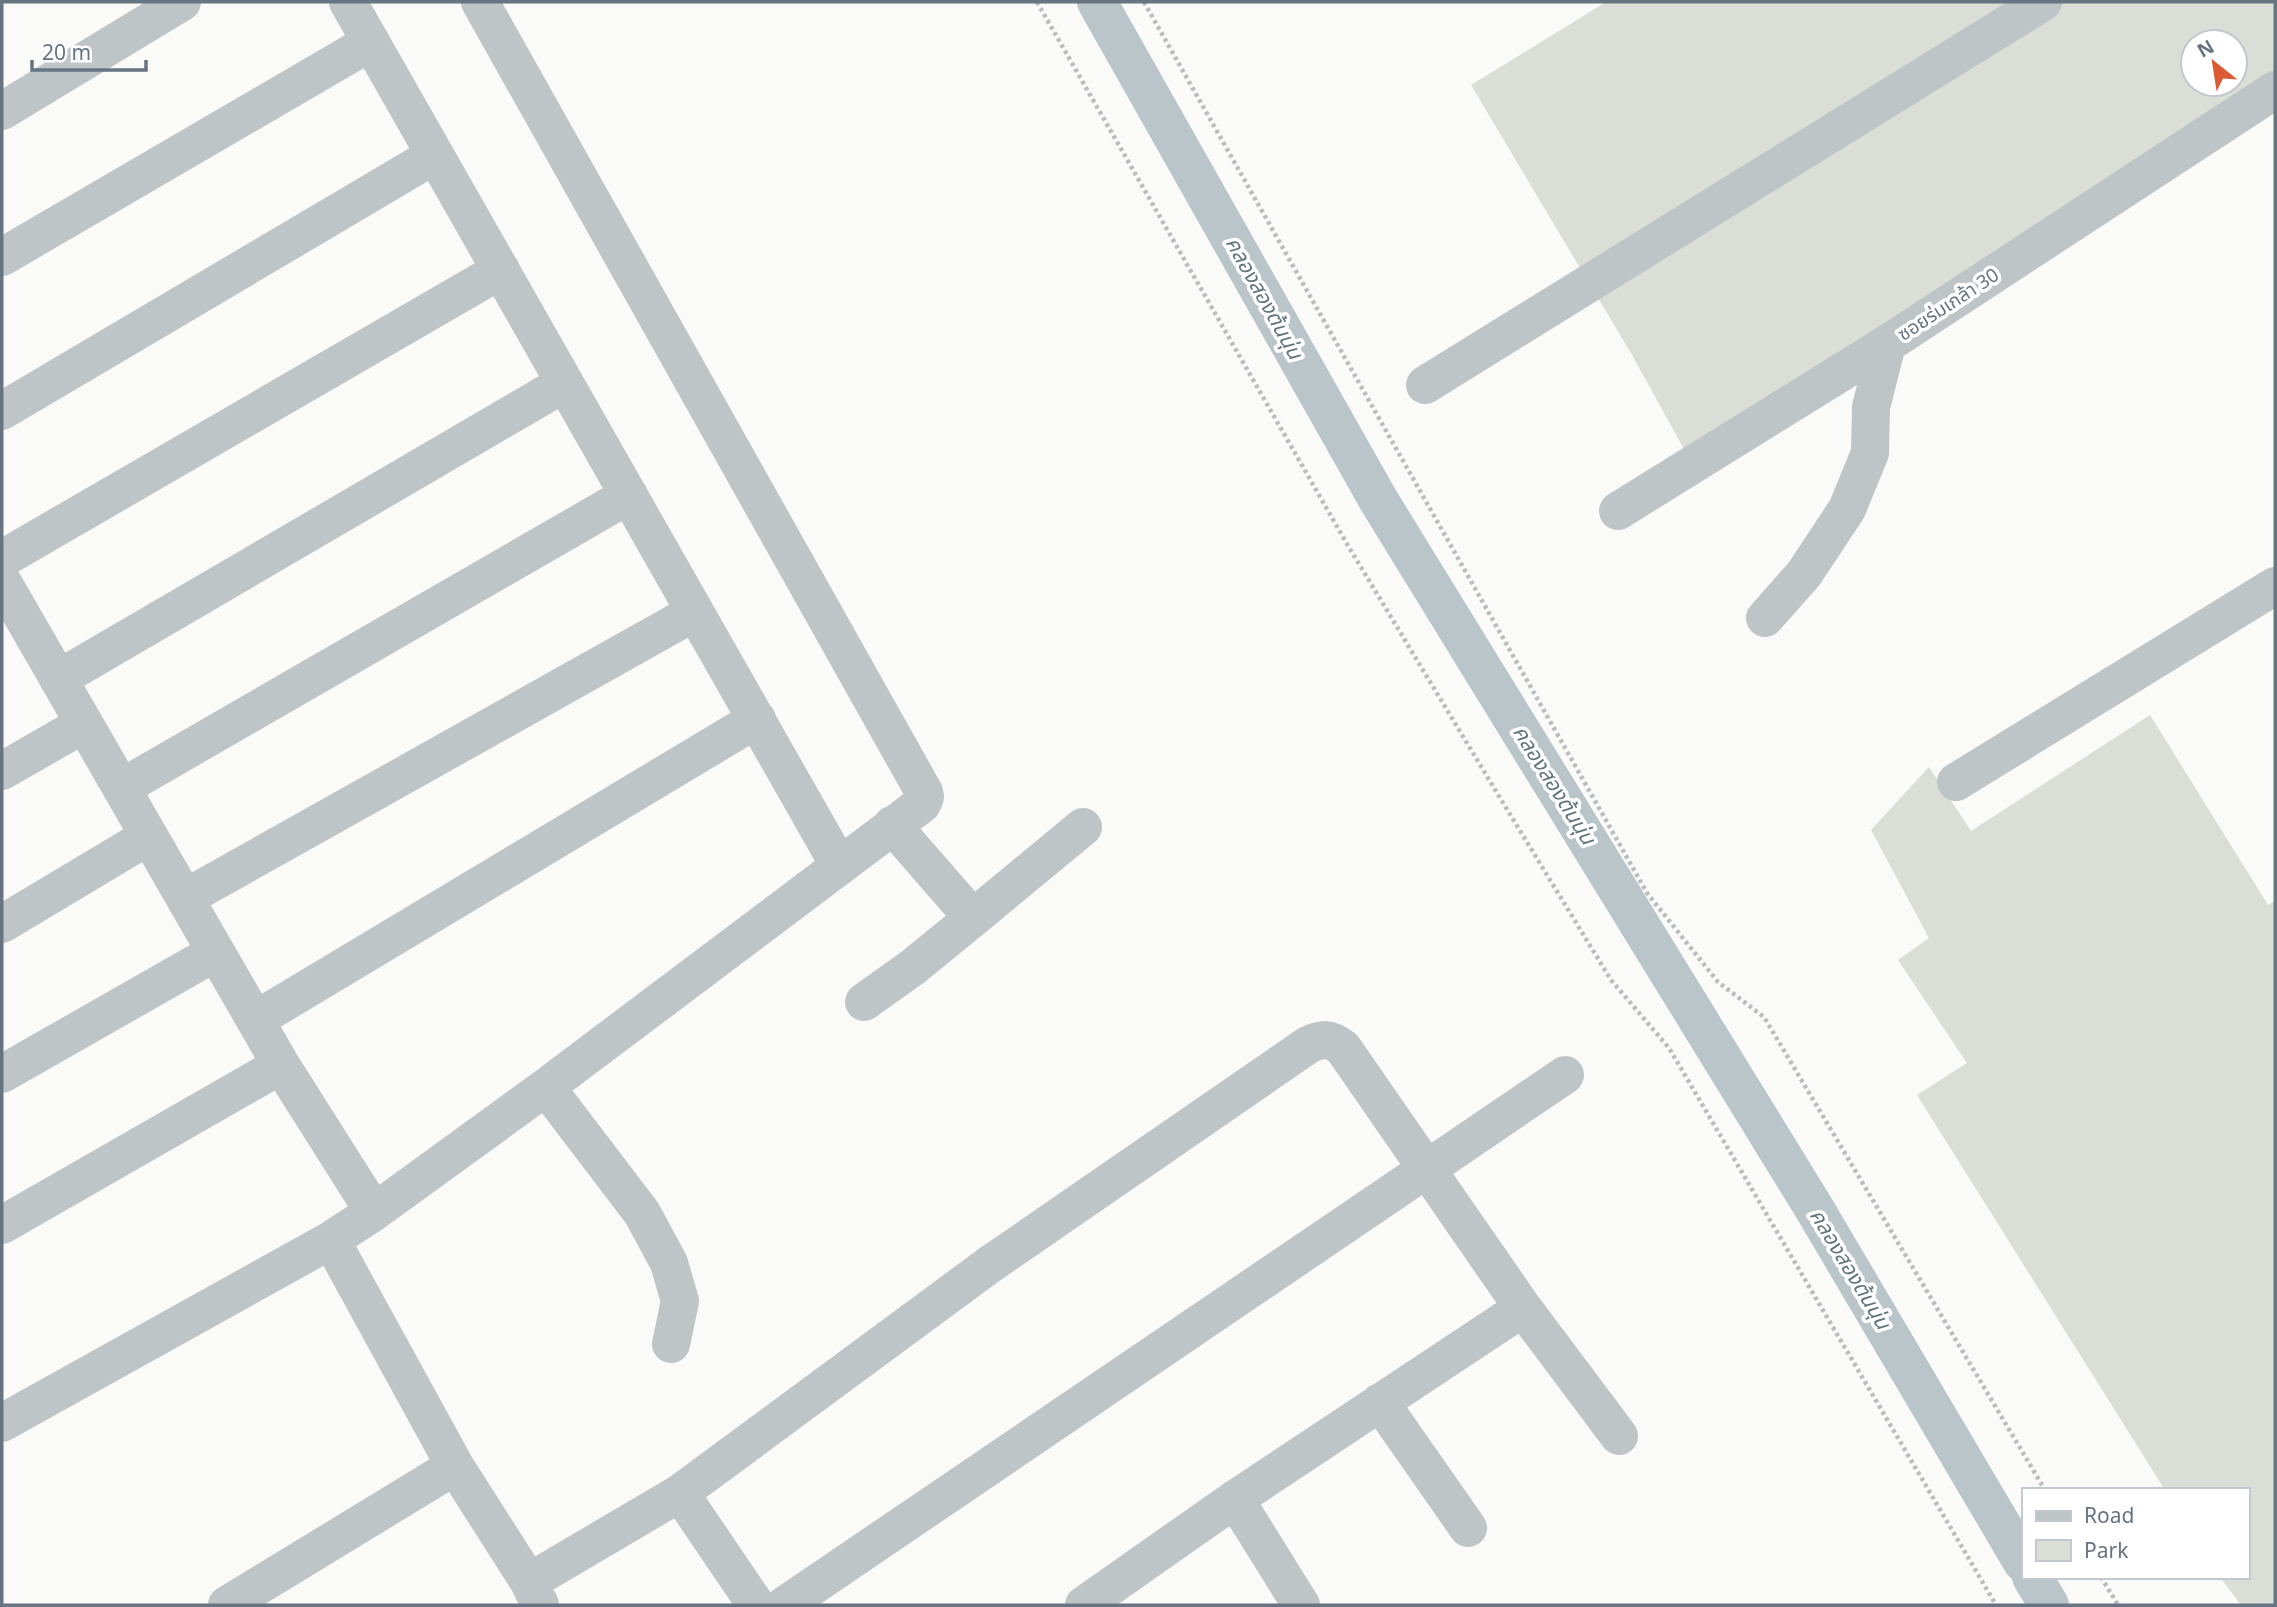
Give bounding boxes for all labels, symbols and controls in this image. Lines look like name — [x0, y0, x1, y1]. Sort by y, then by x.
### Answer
scale bar — [32, 28, 145, 72]
north arrow — [2179, 28, 2249, 98]
text: N — [2192, 33, 2219, 63]
text: 20 m — [42, 38, 91, 66]
water label: คลองสองต้นนุ่น — [1220, 231, 1311, 365]
street label: ซอยร่มเกล้า 30 — [1892, 262, 2004, 346]
water label: คลองสองต้นนุ่น — [1507, 720, 1603, 850]
water label: คลองสองต้นนุ่น — [1804, 1203, 1898, 1335]
legend — [2022, 1488, 2249, 1579]
text: Road — [2084, 1501, 2134, 1529]
text: Park — [2084, 1536, 2129, 1564]

